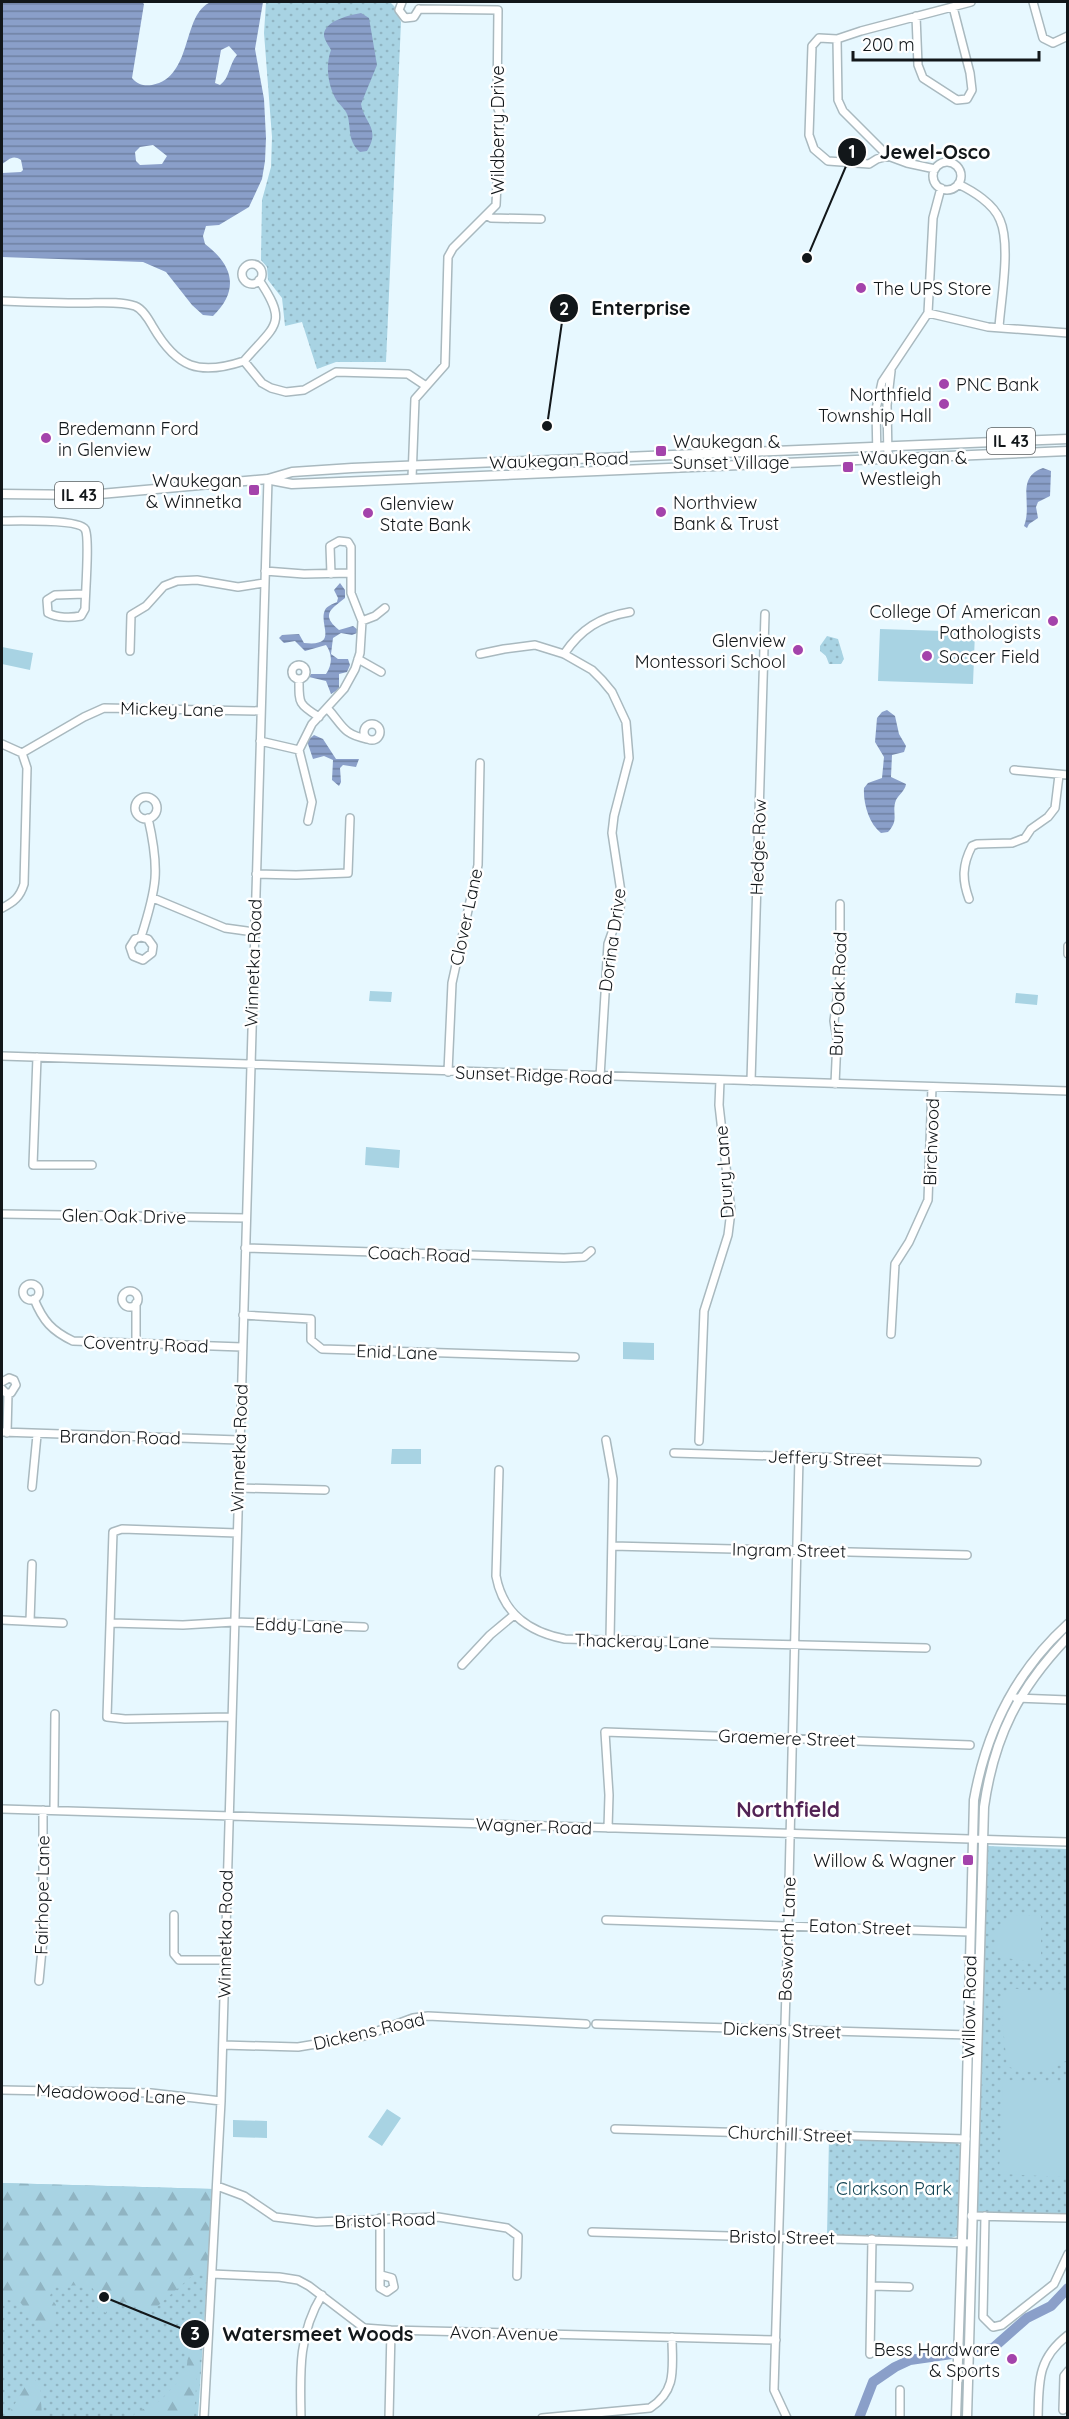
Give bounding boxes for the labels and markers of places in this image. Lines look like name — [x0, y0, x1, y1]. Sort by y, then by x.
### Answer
callout: Jewel-Osco — [837, 133, 1002, 171]
place label: The UPS Store — [873, 277, 991, 300]
marker: The UPS Store — [854, 281, 868, 295]
callout: Enterprise — [549, 289, 702, 327]
place label: PNC Bank — [956, 373, 1039, 396]
marker: PNC Bank — [937, 377, 951, 391]
place label: Northfield Township Hall — [818, 383, 932, 427]
marker: Northfield Township Hall — [937, 397, 951, 411]
place label: Bredemann Ford in Glenview — [58, 417, 199, 461]
place label: Waukegan & Sunset Village — [673, 430, 789, 474]
marker: Bredemann Ford in Glenview — [39, 431, 53, 445]
marker: Waukegan & Sunset Village — [654, 444, 668, 458]
place label: Waukegan & Westleigh — [860, 446, 967, 490]
marker: Waukegan & Westleigh — [841, 460, 855, 474]
place label: Waukegan & Winnetka — [146, 469, 242, 513]
marker: Waukegan & Winnetka — [247, 483, 261, 497]
place label: Northview Bank & Trust — [673, 491, 779, 535]
place label: Glenview State Bank — [380, 492, 471, 536]
marker: Northview Bank & Trust — [654, 505, 668, 519]
marker: Glenview State Bank — [361, 506, 375, 520]
place label: College Of American Pathologists — [869, 600, 1041, 644]
marker: College Of American Pathologists — [1046, 614, 1060, 628]
place label: Glenview Montessori School — [635, 629, 786, 673]
marker: Glenview Montessori School — [791, 643, 805, 657]
place label: Soccer Field — [939, 645, 1040, 668]
marker: Soccer Field — [920, 649, 934, 663]
place label: Willow & Wagner — [813, 1849, 956, 1872]
marker: Willow & Wagner — [961, 1853, 975, 1867]
callout: Watersmeet Woods — [180, 2315, 425, 2353]
place label: Bess Hardware & Sports — [874, 2338, 1000, 2382]
marker: Bess Hardware & Sports — [1005, 2352, 1019, 2366]

